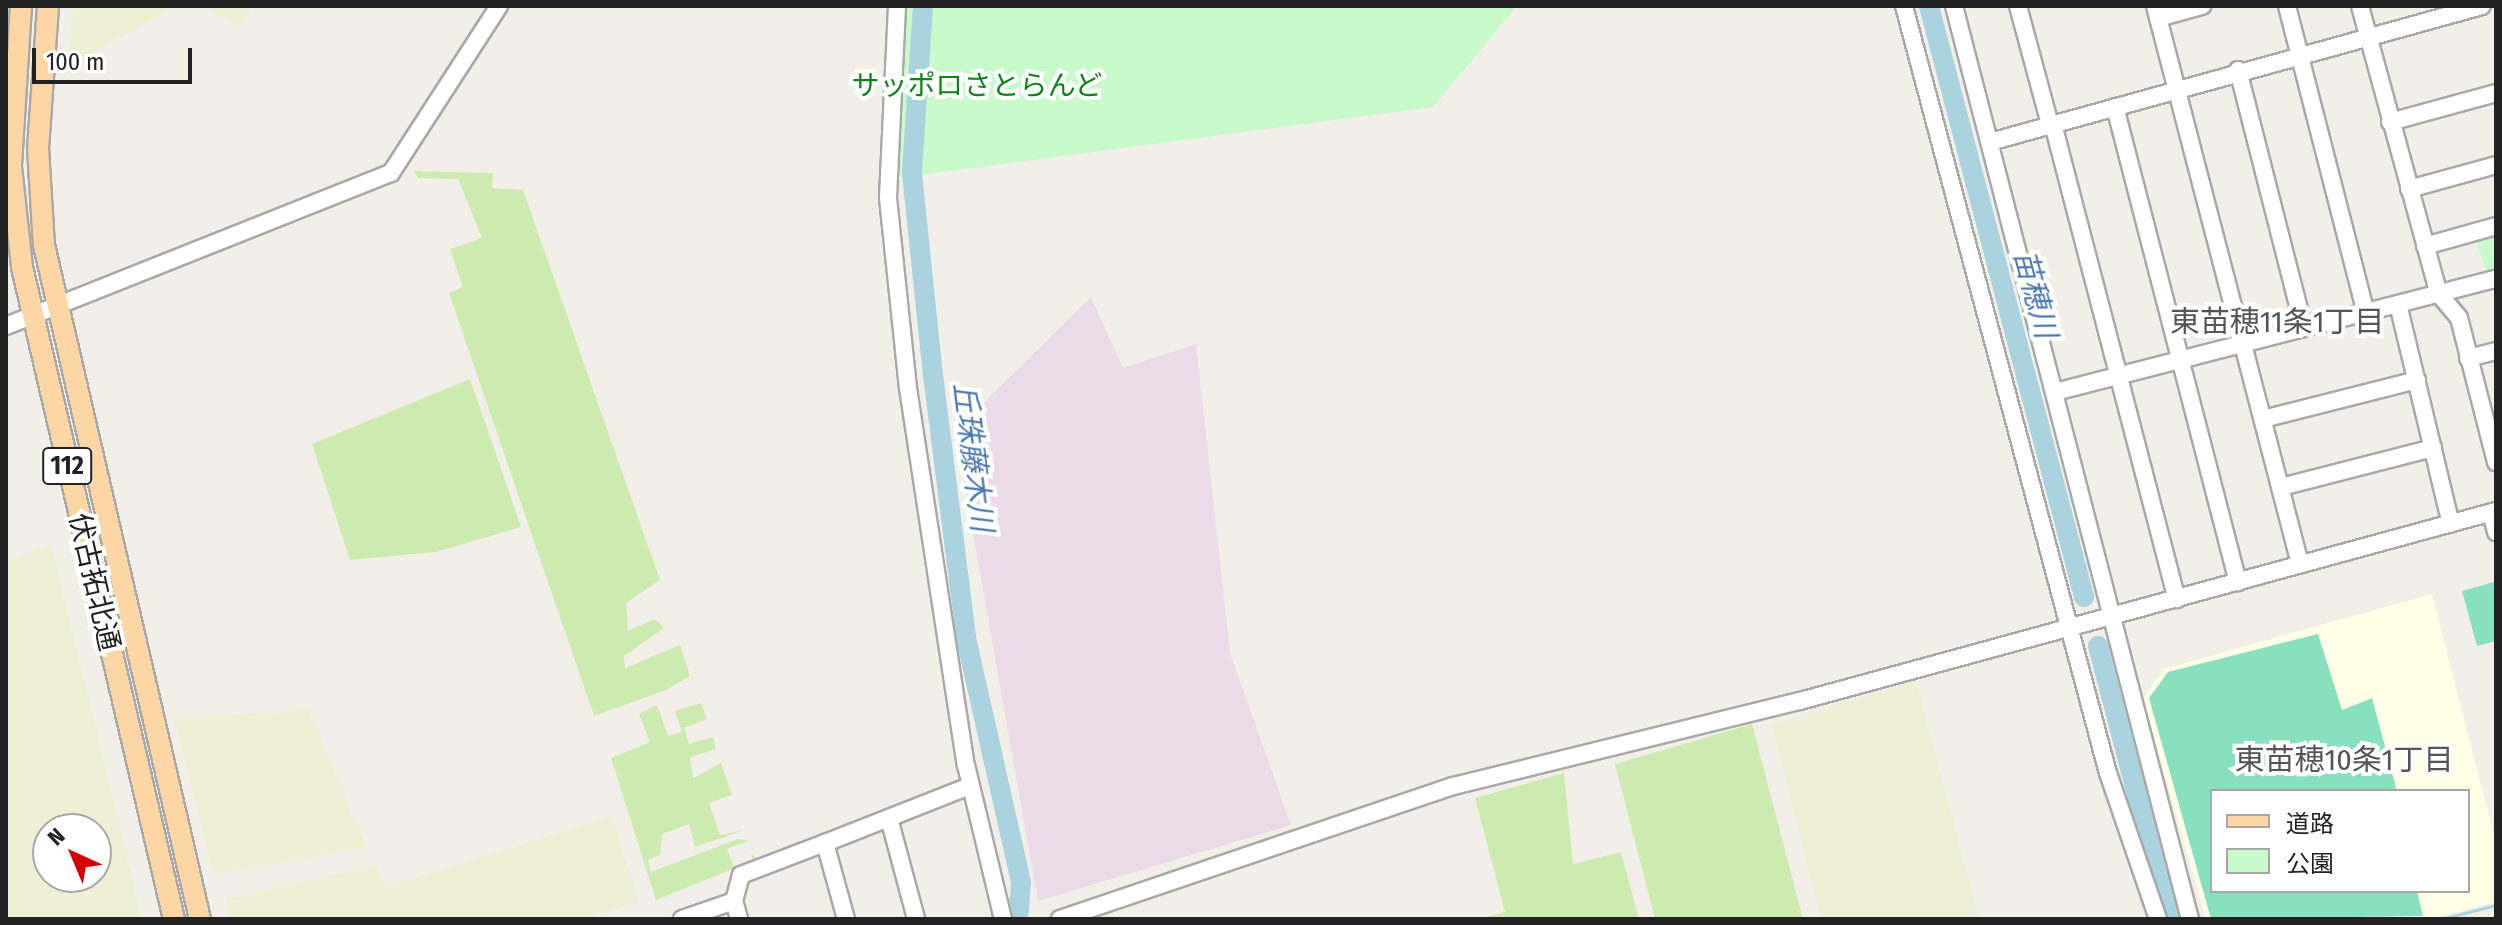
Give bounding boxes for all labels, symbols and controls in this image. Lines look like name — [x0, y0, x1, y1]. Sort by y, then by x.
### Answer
scale bar — [36, 32, 196, 82]
text: 100 m — [46, 48, 104, 76]
park label: サッポロさとらんど — [851, 69, 1103, 103]
water label: 苗穂川 — [2006, 246, 2064, 342]
district label: 東苗穂11条1丁目 — [2170, 304, 2384, 340]
water label: 丘珠藤木川 — [946, 380, 1000, 534]
road number: 112 — [41, 444, 93, 488]
street label: 伏古拓北通 — [62, 510, 126, 654]
district label: 東苗穂10条1丁目 — [2234, 742, 2454, 778]
legend — [2210, 789, 2470, 893]
text: 道路 — [2286, 810, 2334, 838]
north arrow — [32, 813, 112, 893]
text: N — [42, 823, 70, 851]
text: 公園 — [2286, 850, 2334, 878]

